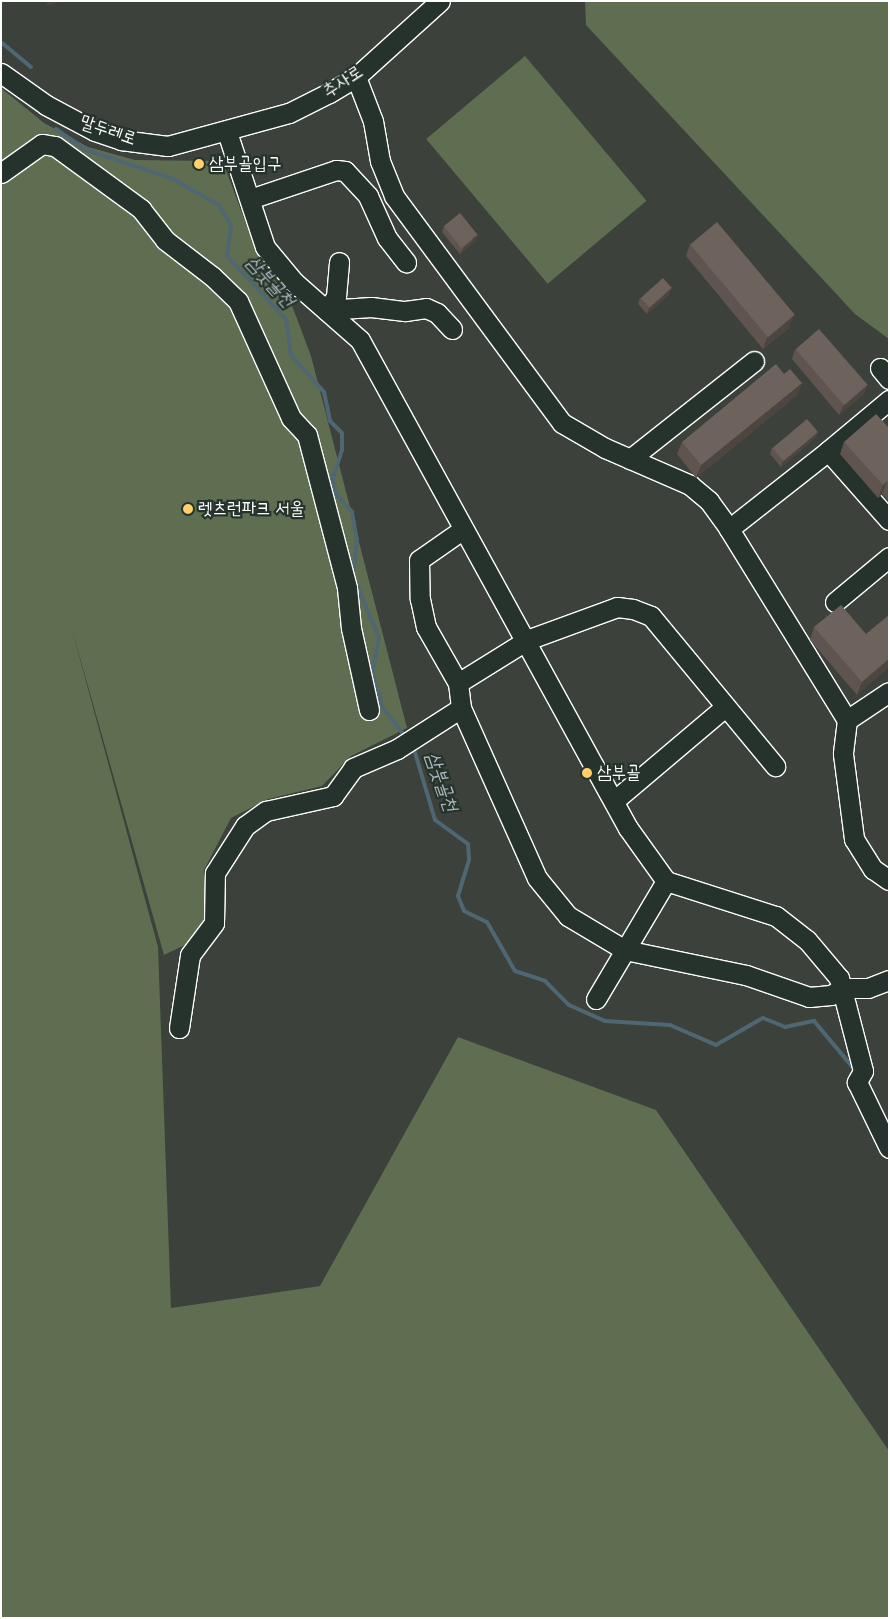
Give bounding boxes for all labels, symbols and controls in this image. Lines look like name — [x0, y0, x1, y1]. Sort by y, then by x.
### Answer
street label: 추사로 — [319, 61, 367, 103]
street label: 말두레로 — [77, 111, 139, 151]
place label: 삼부골입구 — [209, 153, 281, 175]
marker: 삼부골입구 — [193, 158, 205, 170]
water label: 삼붓골천 — [241, 252, 299, 312]
place label: 렛츠런파크 서울 — [198, 498, 304, 520]
marker: 렛츠런파크 서울 — [182, 503, 194, 515]
water label: 삼붓골천 — [420, 749, 462, 815]
place label: 삼부골 — [597, 762, 640, 784]
marker: 삼부골 — [581, 767, 593, 779]

